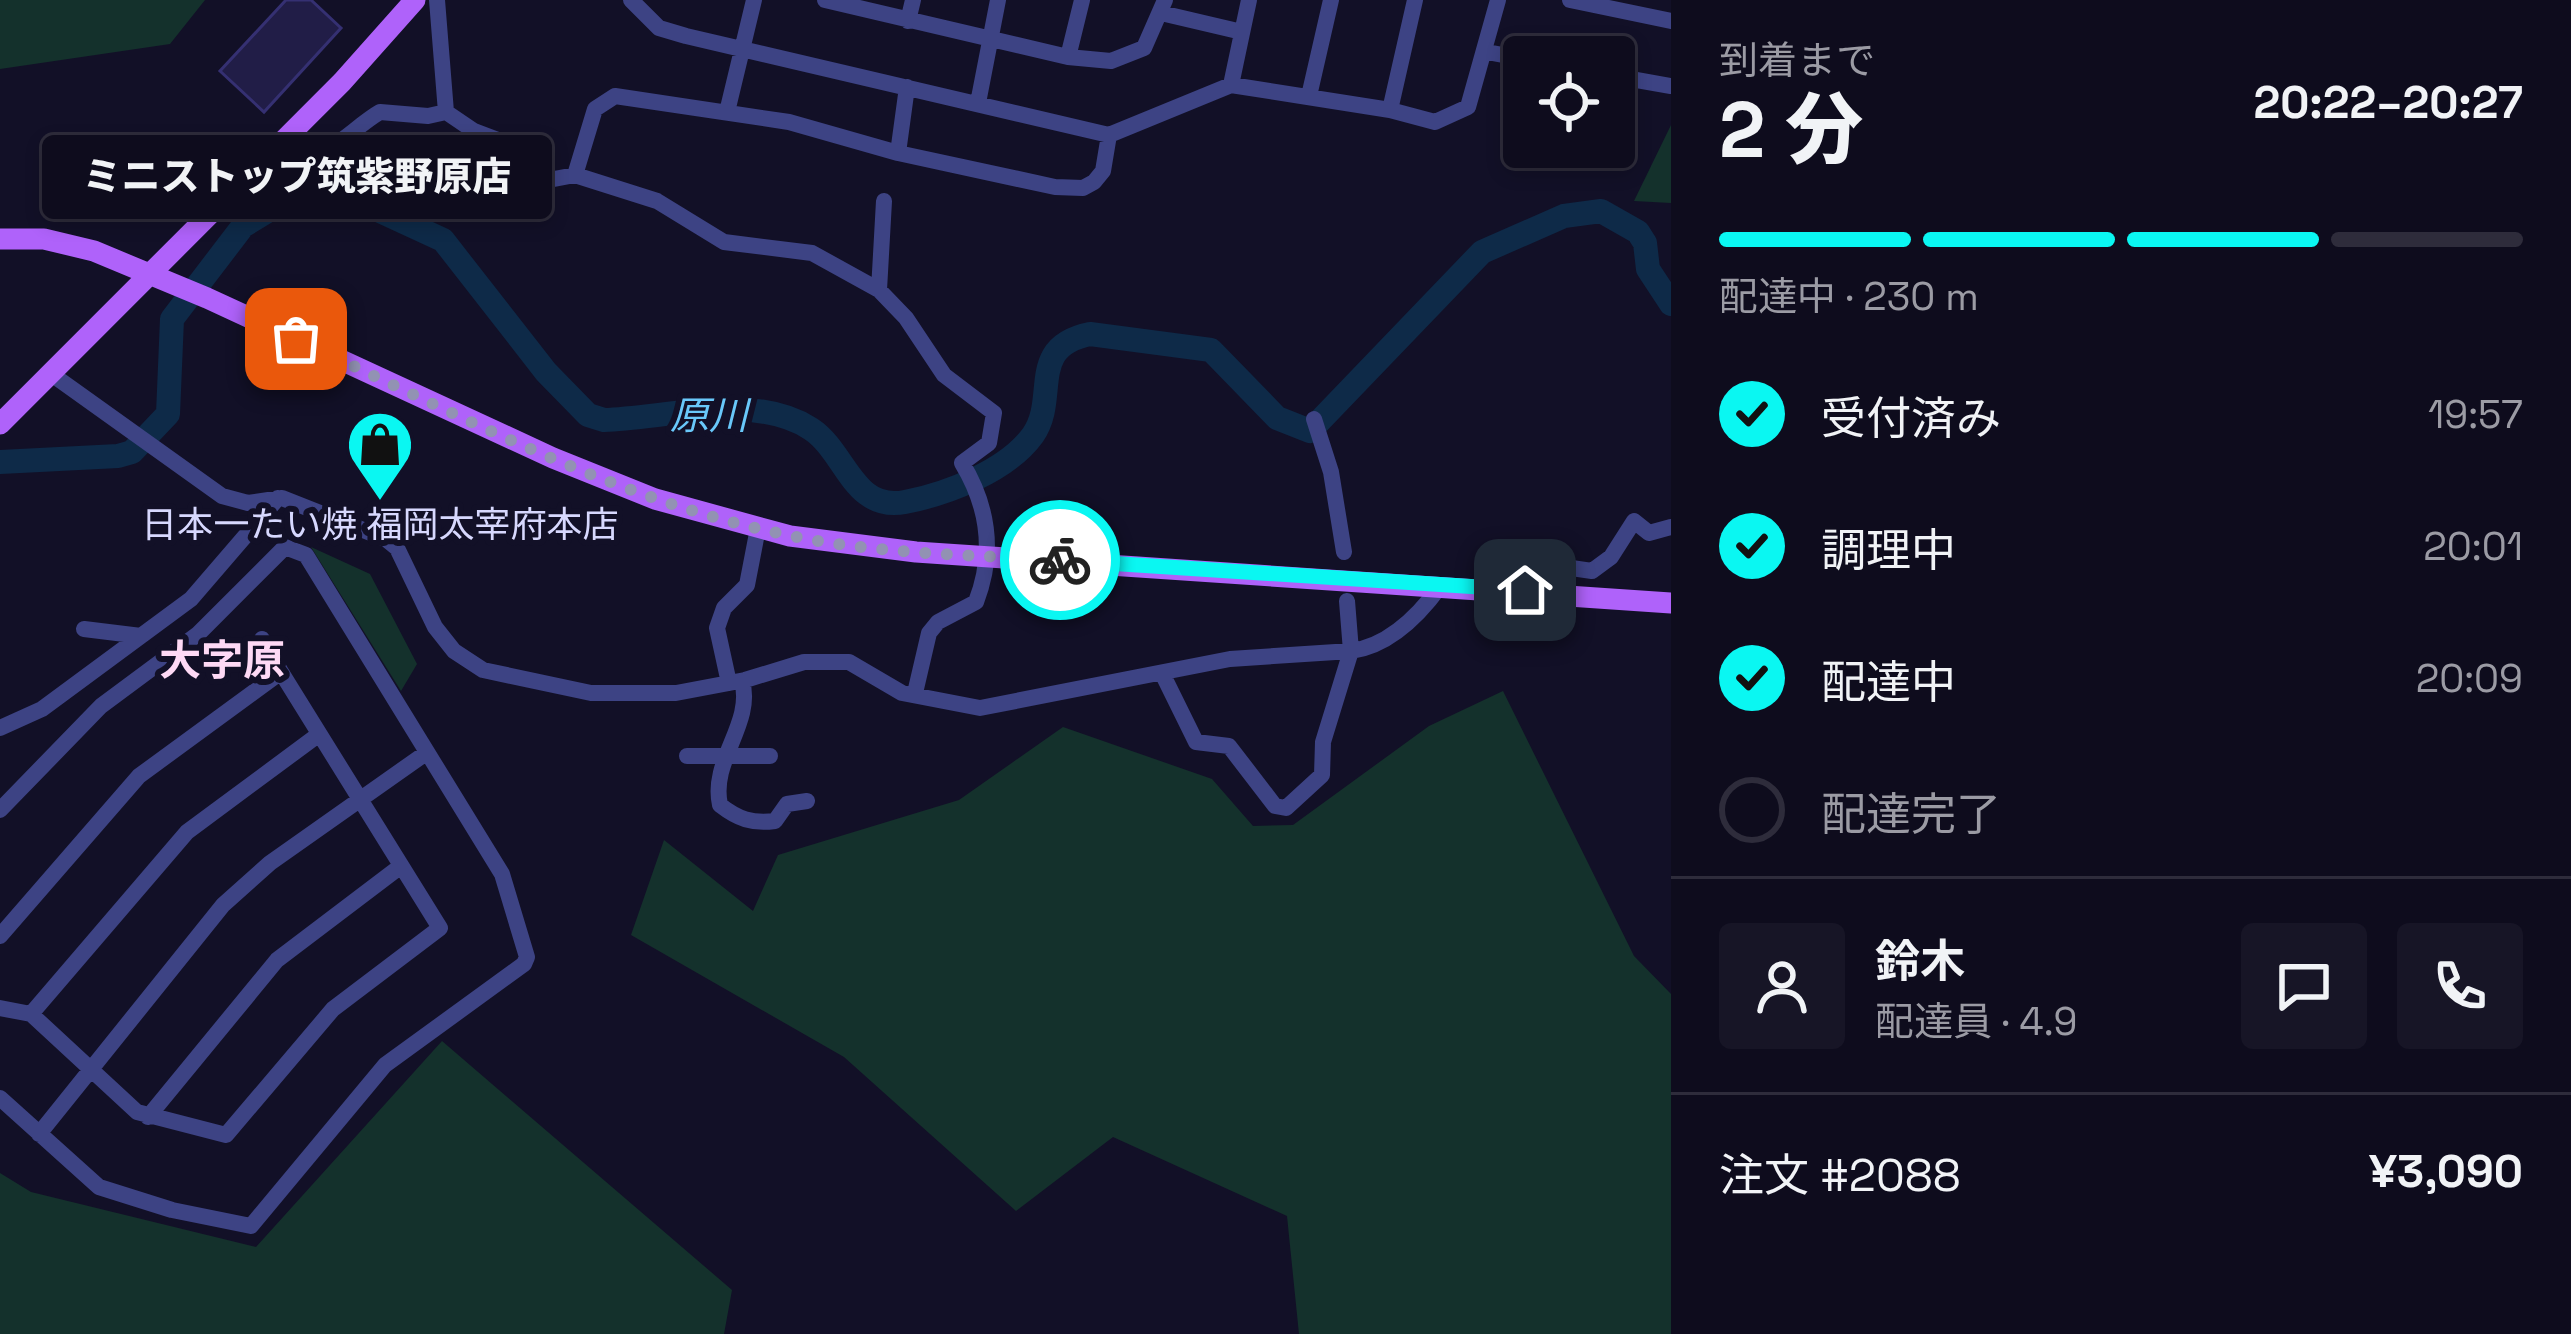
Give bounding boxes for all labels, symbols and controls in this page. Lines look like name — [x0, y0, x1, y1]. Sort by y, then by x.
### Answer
map controls — [1503, 36, 1635, 168]
button: locate — [1503, 36, 1635, 168]
text: 到着まで — [1719, 36, 1875, 85]
text: 20:22–20:27 — [2253, 74, 2523, 131]
text: 2 分 — [1719, 80, 1863, 180]
callout: ミニストップ筑紫野原店 — [41, 135, 551, 219]
text: ミニストップ筑紫野原店 — [82, 152, 512, 201]
text: 配達中 · 230 m — [1719, 272, 1979, 321]
pin — [245, 288, 347, 390]
icon: bag — [263, 306, 329, 372]
icon: check — [1719, 381, 1785, 447]
text: 受付済み — [1821, 390, 2001, 447]
text: 19:57 — [2428, 390, 2523, 439]
water label: 原川 — [670, 391, 752, 440]
shop icon: 日本一たい焼 福岡太宰府本店 — [345, 409, 415, 503]
courier — [1000, 500, 1120, 620]
place label: 日本一たい焼 福岡太宰府本店 — [141, 502, 619, 548]
icon: check — [1719, 513, 1785, 579]
text: 調理中 — [1821, 522, 1956, 579]
text: 20:01 — [2423, 522, 2523, 571]
icon: bike — [1027, 527, 1093, 593]
pin — [1474, 539, 1576, 641]
icon: home — [1492, 557, 1558, 623]
district label: 大字原 — [159, 634, 285, 687]
icon: check — [1719, 645, 1785, 711]
text: 配達中 — [1821, 654, 1956, 711]
text: 20:09 — [2416, 654, 2523, 703]
text: 配達完了 — [1821, 786, 2001, 843]
button: person — [1719, 923, 1845, 1049]
button: chat — [2241, 923, 2367, 1049]
button: phone — [2397, 923, 2523, 1049]
text: 鈴木 — [1875, 933, 1965, 990]
text: 配達員 · 4.9 — [1875, 997, 2077, 1046]
text: ¥3,090 — [2369, 1143, 2523, 1200]
text: 注文 #2088 — [1719, 1147, 1961, 1204]

